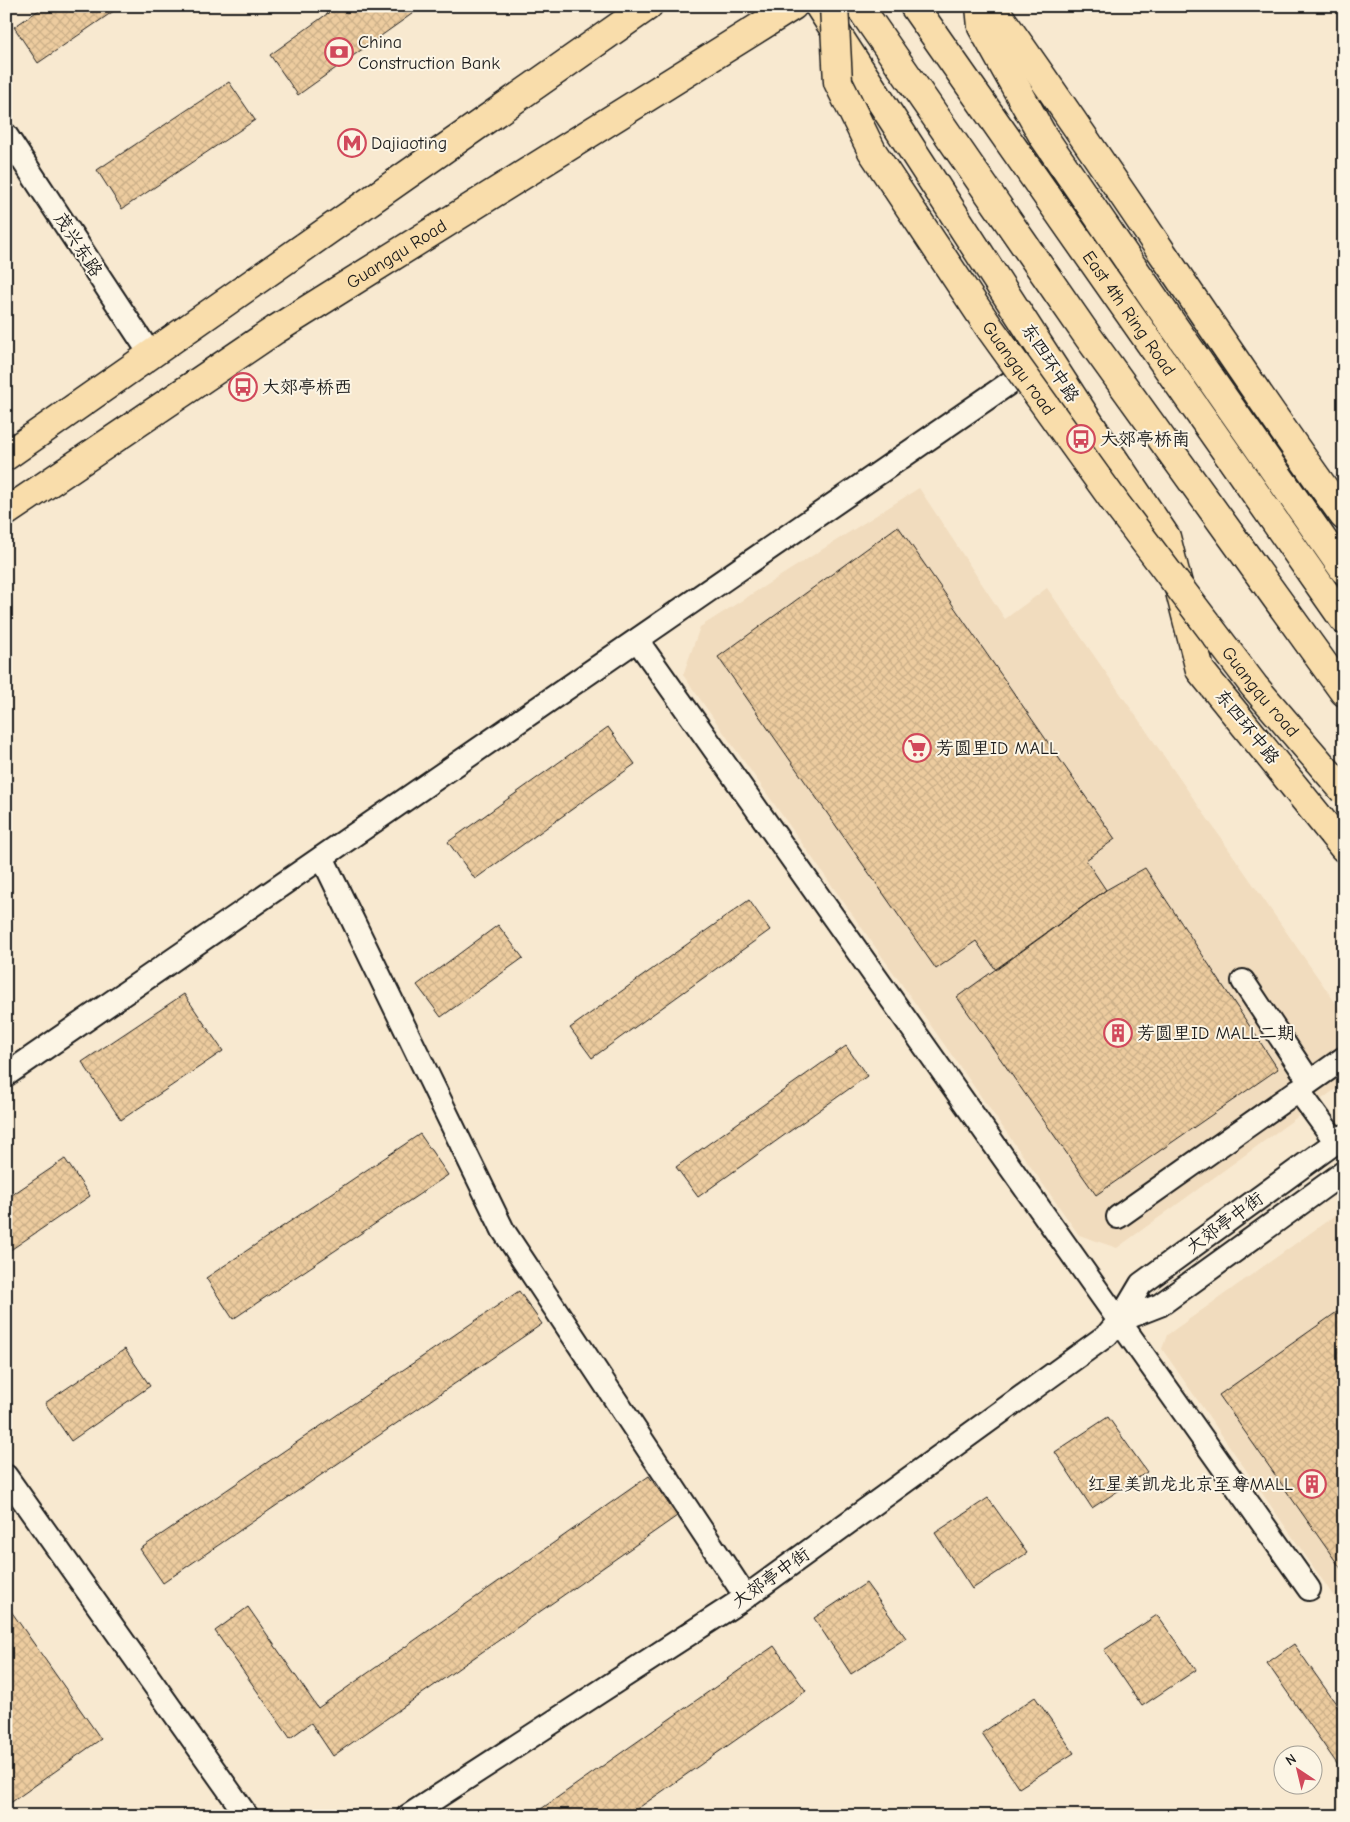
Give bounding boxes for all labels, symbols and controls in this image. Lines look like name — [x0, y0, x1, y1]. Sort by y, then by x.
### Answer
place label: China Construction Bank — [358, 32, 500, 74]
bank icon: China Construction Bank — [324, 37, 354, 67]
metro station icon: Dajiaoting — [337, 128, 367, 158]
place label: Dajiaoting — [371, 133, 447, 154]
street label: 茂兴东路 — [50, 209, 106, 281]
street label: Guangqu Road — [342, 215, 450, 293]
street label: East 4th Ring Road — [1078, 247, 1180, 380]
street label: Guangqu road — [978, 317, 1059, 419]
street label: 东四环中路 — [1017, 320, 1083, 406]
bus stop icon: 大郊亭桥西 — [228, 372, 258, 402]
place label: 大郊亭桥西 — [262, 377, 352, 398]
bus stop icon: 大郊亭桥南 — [1066, 424, 1096, 454]
place label: 大郊亭桥南 — [1100, 429, 1190, 450]
street label: Guangqu road — [1217, 642, 1303, 741]
street label: 东四环中路 — [1211, 685, 1283, 769]
supermarket icon: 芳圆里ID MALL — [902, 733, 932, 763]
place label: 芳圆里ID MALL — [936, 738, 1058, 759]
building icon: 芳圆里ID MALL二期 — [1103, 1018, 1133, 1048]
place label: 芳圆里ID MALL二期 — [1137, 1023, 1295, 1044]
street label: 大郊亭中街 — [1182, 1188, 1268, 1258]
building icon: 红星美凯龙北京至尊MALL — [1297, 1469, 1327, 1499]
place label: 红星美凯龙北京至尊MALL — [1087, 1474, 1293, 1495]
street label: 大郊亭中街 — [728, 1544, 814, 1612]
north arrow — [1272, 1744, 1322, 1794]
text: N — [1282, 1750, 1299, 1769]

